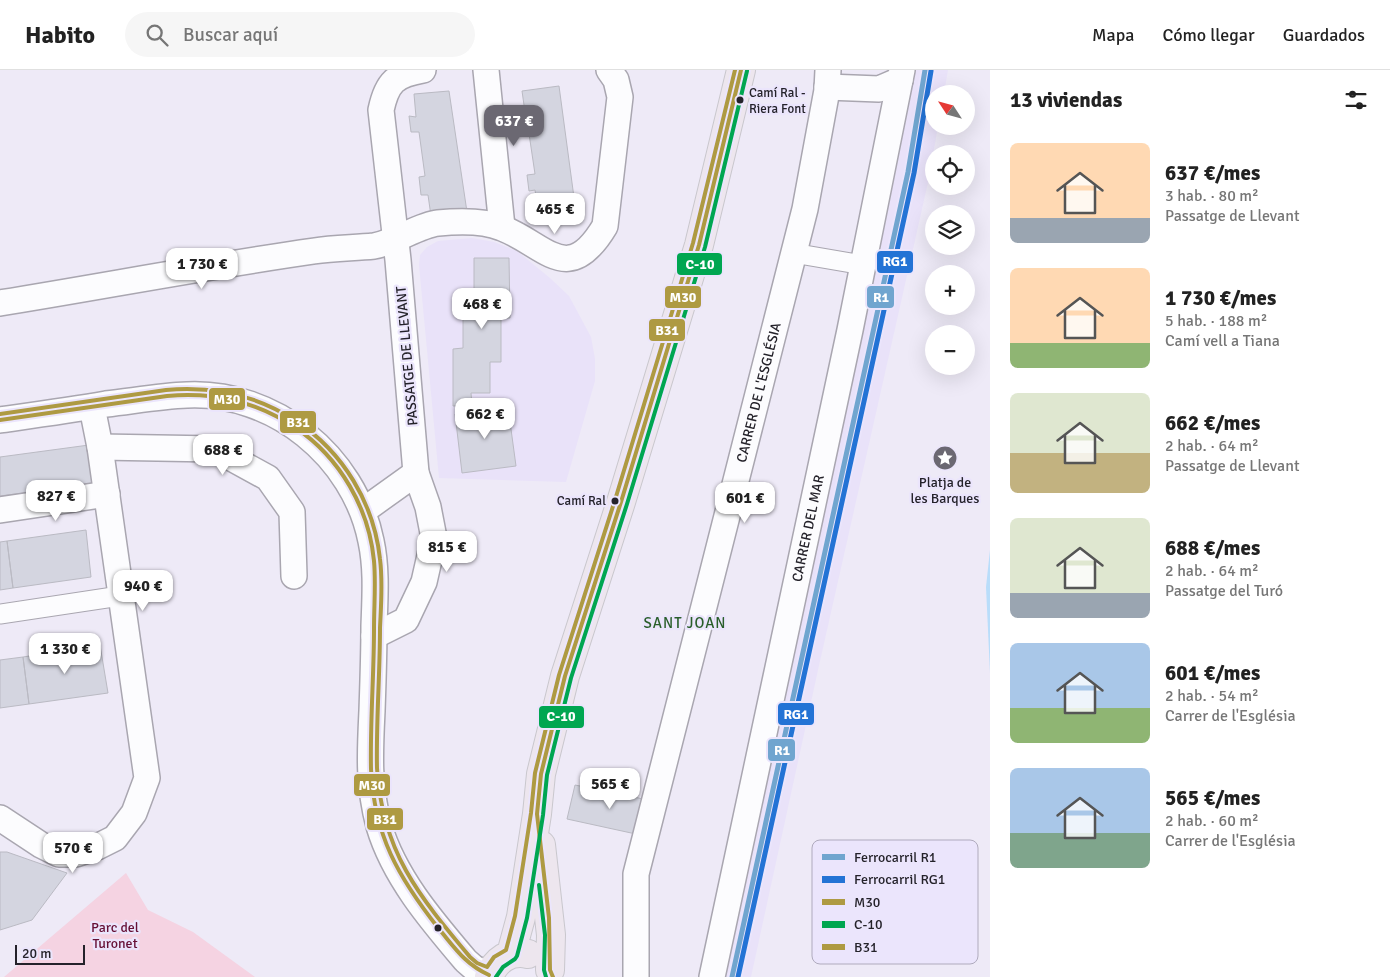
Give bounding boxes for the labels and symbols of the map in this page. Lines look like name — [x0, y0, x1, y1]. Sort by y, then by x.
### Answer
place label: Camí Ral - Riera Font — [749, 85, 806, 117]
north arrow — [925, 85, 975, 135]
marker: Camí Ral - Riera Font — [735, 95, 745, 105]
pin: 637 € — [479, 104, 549, 147]
pin: 465 € — [520, 192, 590, 235]
pin: 1 730 € — [156, 248, 248, 290]
line badge: RG1 — [876, 250, 914, 274]
line badge: C-10 — [676, 252, 723, 276]
text: RG1 — [882, 253, 908, 270]
text: C-10 — [686, 256, 715, 273]
street label: PASSATGE DE LLEVANT — [392, 285, 422, 427]
line badge: M30 — [664, 285, 702, 309]
line badge: R1 — [866, 285, 895, 309]
pin: 468 € — [447, 288, 517, 330]
text: M30 — [670, 289, 697, 306]
text: R1 — [873, 289, 890, 306]
line badge: B31 — [648, 318, 686, 342]
street label: CARRER DE L'ESGLÉSIA — [732, 320, 784, 464]
text: B31 — [655, 322, 679, 339]
line badge: M30 — [208, 387, 246, 411]
text: M30 — [214, 391, 241, 408]
pin: 662 € — [450, 398, 520, 440]
line badge: B31 — [279, 410, 317, 434]
text: B31 — [286, 414, 310, 431]
pin: 688 € — [188, 434, 258, 476]
place icon: Platja de les Barques — [932, 445, 958, 471]
street label: CARRER DEL MAR — [788, 473, 827, 583]
place label: Platja de les Barques — [911, 474, 979, 507]
pin: 827 € — [21, 480, 91, 522]
pin: 601 € — [710, 482, 780, 524]
place label: Camí Ral — [557, 493, 606, 509]
marker: Camí Ral — [610, 496, 620, 506]
pin: 815 € — [412, 530, 482, 573]
pin: 940 € — [108, 570, 178, 612]
district label: SANT JOAN — [643, 614, 727, 632]
pin: 1 330 € — [19, 632, 111, 675]
line badge: RG1 — [777, 702, 815, 726]
line badge: C-10 — [538, 705, 585, 729]
text: RG1 — [783, 706, 809, 723]
text: C-10 — [547, 708, 576, 725]
line badge: R1 — [767, 738, 796, 762]
text: R1 — [774, 742, 791, 759]
pin: 565 € — [575, 768, 645, 810]
line badge: M30 — [353, 773, 391, 797]
text: M30 — [359, 777, 386, 794]
line badge: B31 — [366, 807, 404, 831]
text: B31 — [373, 811, 397, 828]
pin: 570 € — [38, 832, 108, 874]
legend — [812, 840, 978, 964]
text: Ferrocarril R1 — [854, 849, 936, 866]
text: Ferrocarril RG1 — [854, 871, 945, 888]
text: M30 — [854, 894, 880, 911]
text: C-10 — [854, 916, 882, 933]
park label: Parc del Turonet — [91, 919, 139, 952]
unlabelled marker — [433, 923, 443, 933]
text: B31 — [854, 939, 878, 956]
scale bar — [15, 942, 85, 965]

